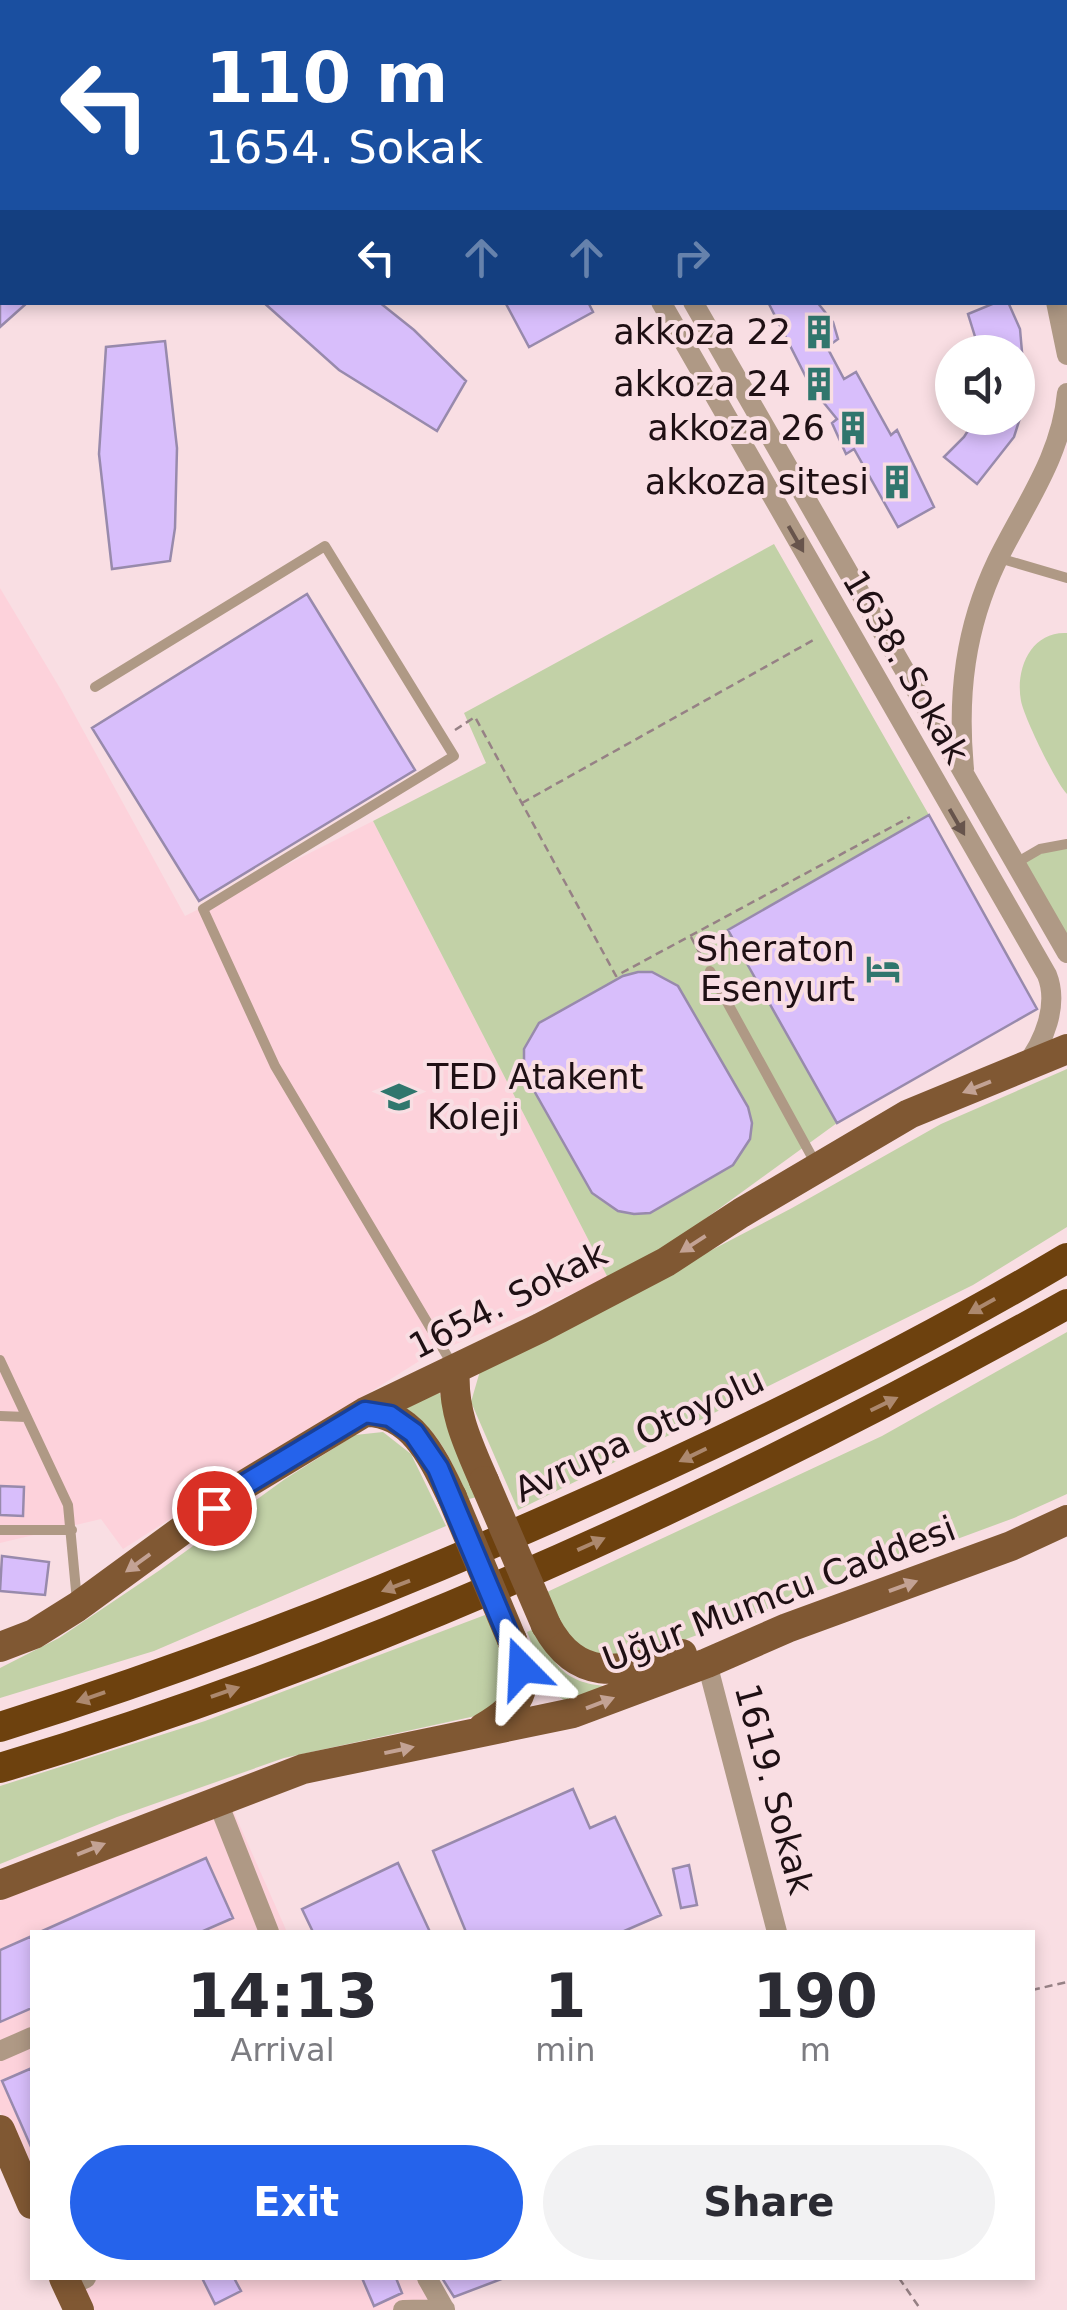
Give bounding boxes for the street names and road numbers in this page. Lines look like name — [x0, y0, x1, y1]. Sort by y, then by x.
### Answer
street label: 1638. Sokak — [835, 563, 978, 771]
street label: 1654. Sokak — [403, 1233, 614, 1367]
street label: Avrupa Otoyolu — [508, 1360, 770, 1510]
street label: Uğur Mumcu Caddesi — [597, 1508, 961, 1680]
street label: 1619. Sokak — [727, 1679, 822, 1899]

